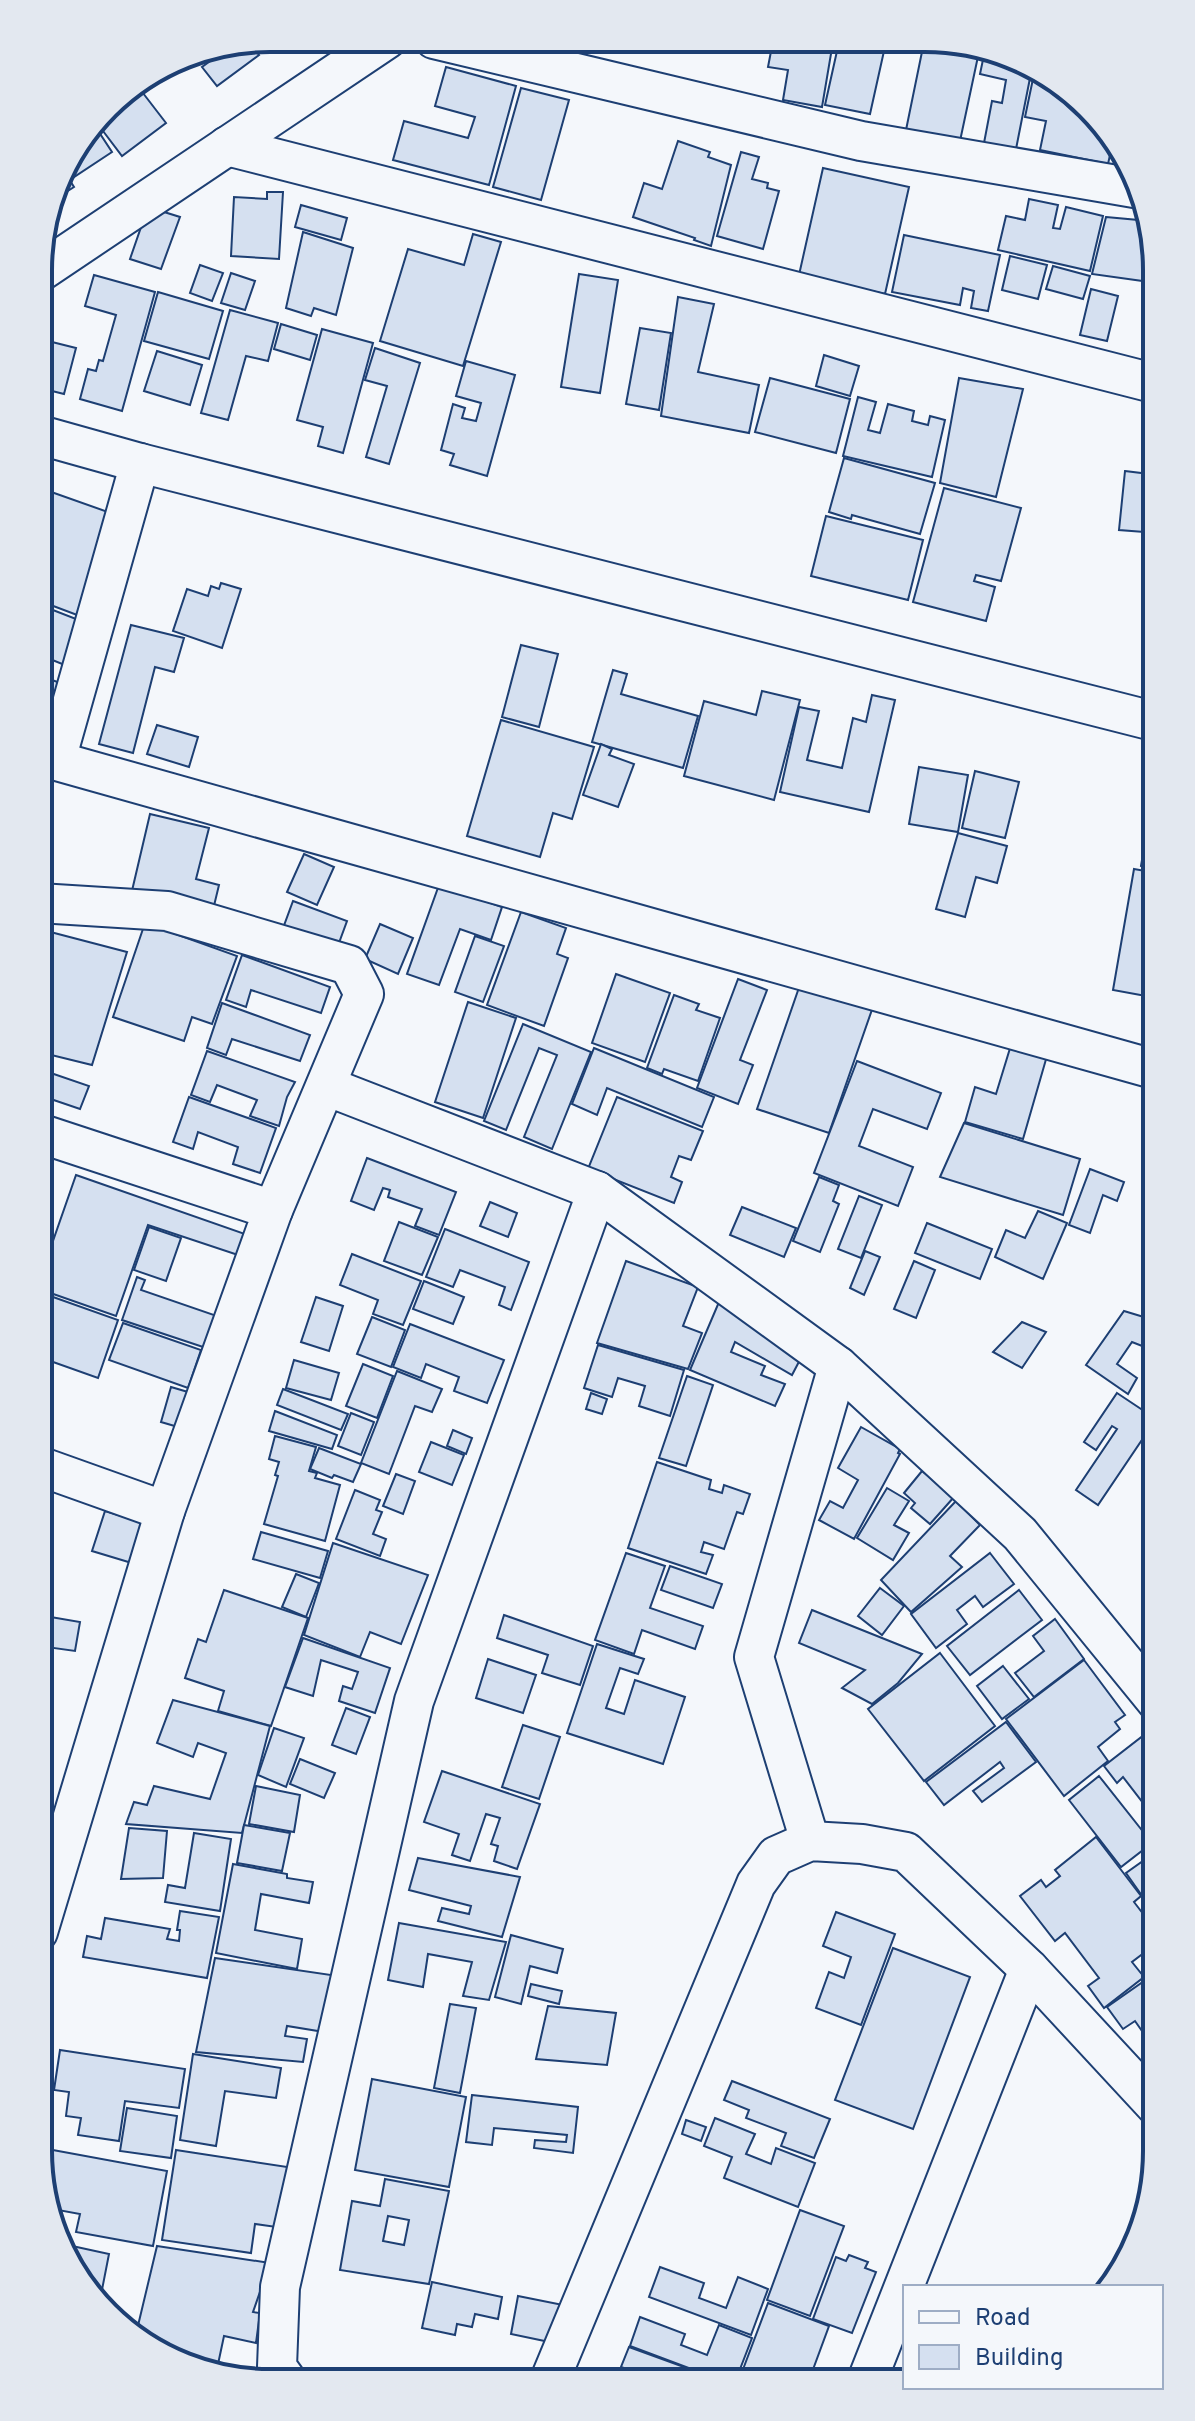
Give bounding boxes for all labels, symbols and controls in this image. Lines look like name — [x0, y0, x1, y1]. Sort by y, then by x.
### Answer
legend — [903, 2285, 1163, 2389]
text: Road — [975, 2304, 1031, 2334]
text: Building — [975, 2344, 1064, 2374]

